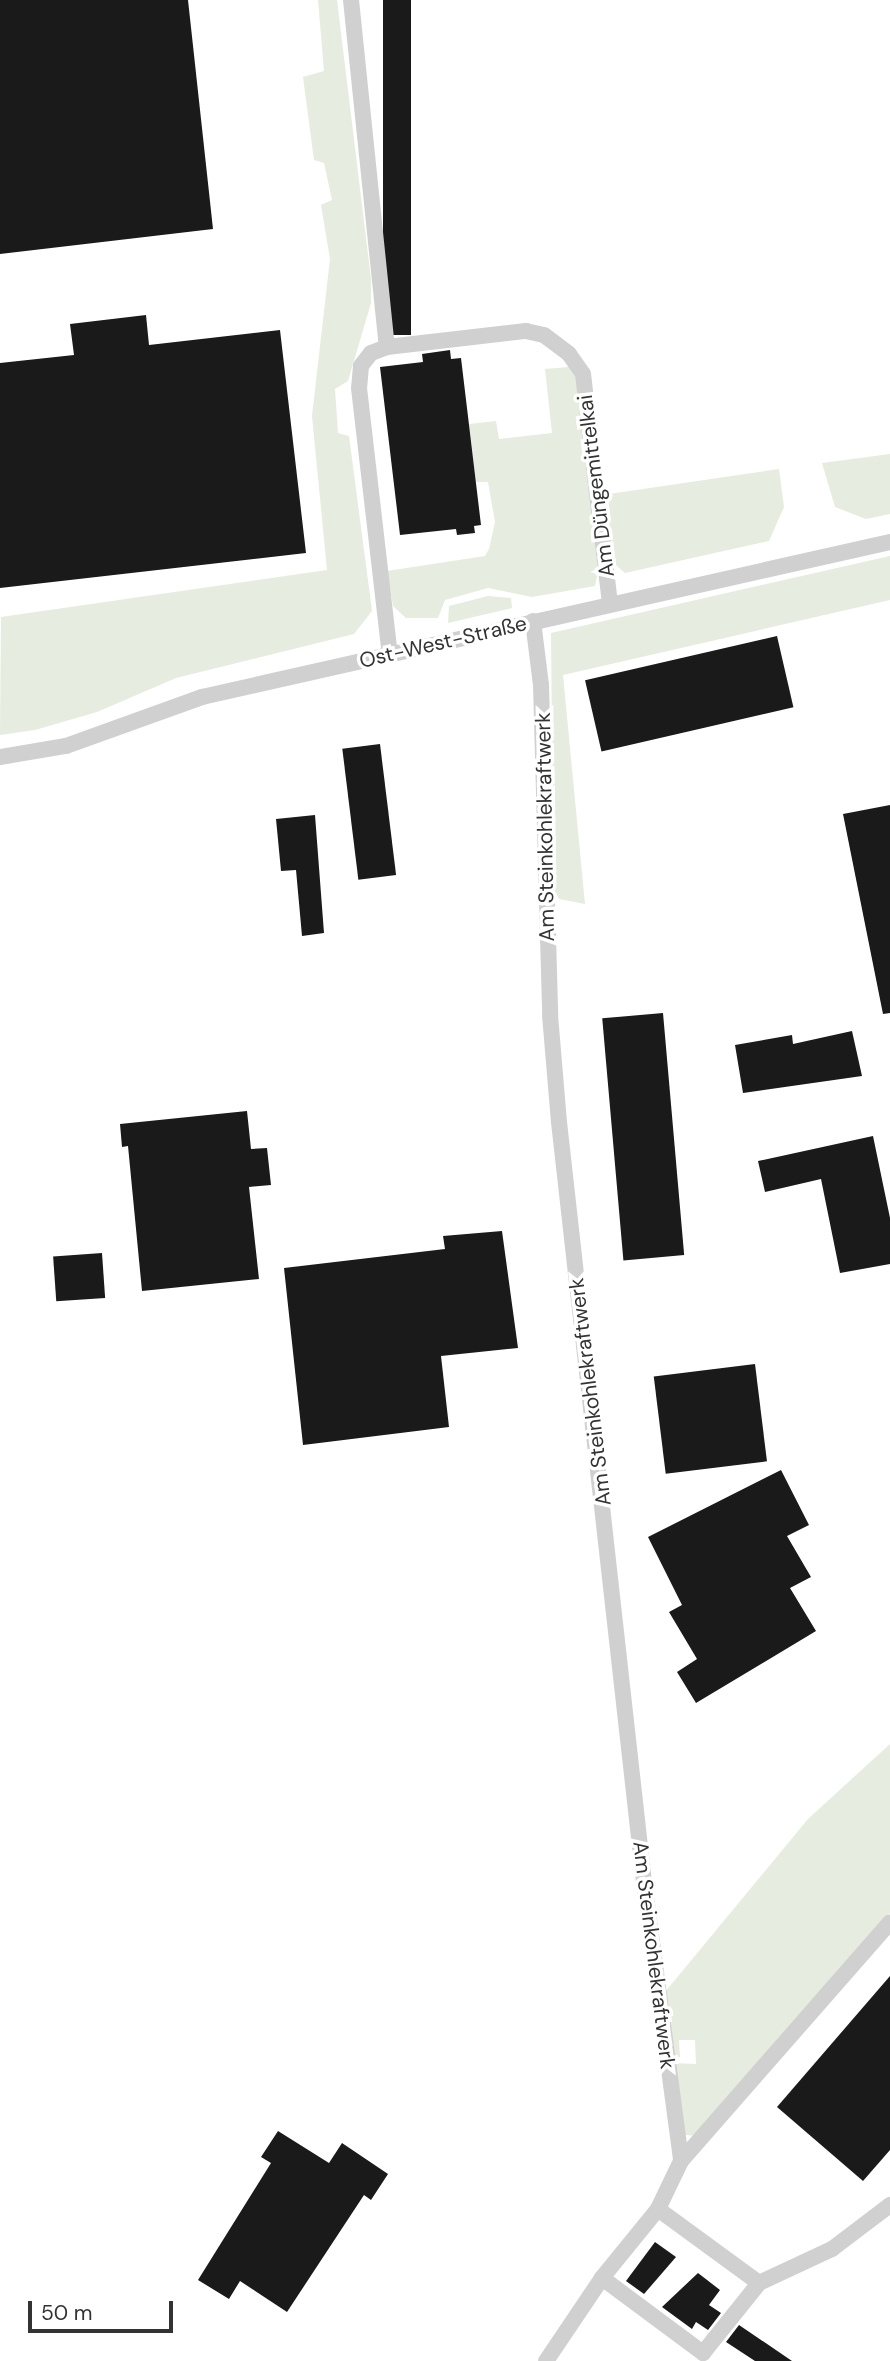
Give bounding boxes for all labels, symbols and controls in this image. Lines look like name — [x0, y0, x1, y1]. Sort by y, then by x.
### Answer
street label: Am Düngemittelkai — [572, 393, 620, 579]
street label: Ost-West-Straße — [357, 610, 529, 674]
street label: Am Steinkohlekraftwerk — [530, 712, 560, 942]
street label: Am Steinkohlekraftwerk — [564, 1277, 616, 1507]
street label: Am Steinkohlekraftwerk — [628, 1840, 680, 2070]
scale bar — [32, 2288, 177, 2332]
text: 50 m — [41, 2299, 92, 2327]

